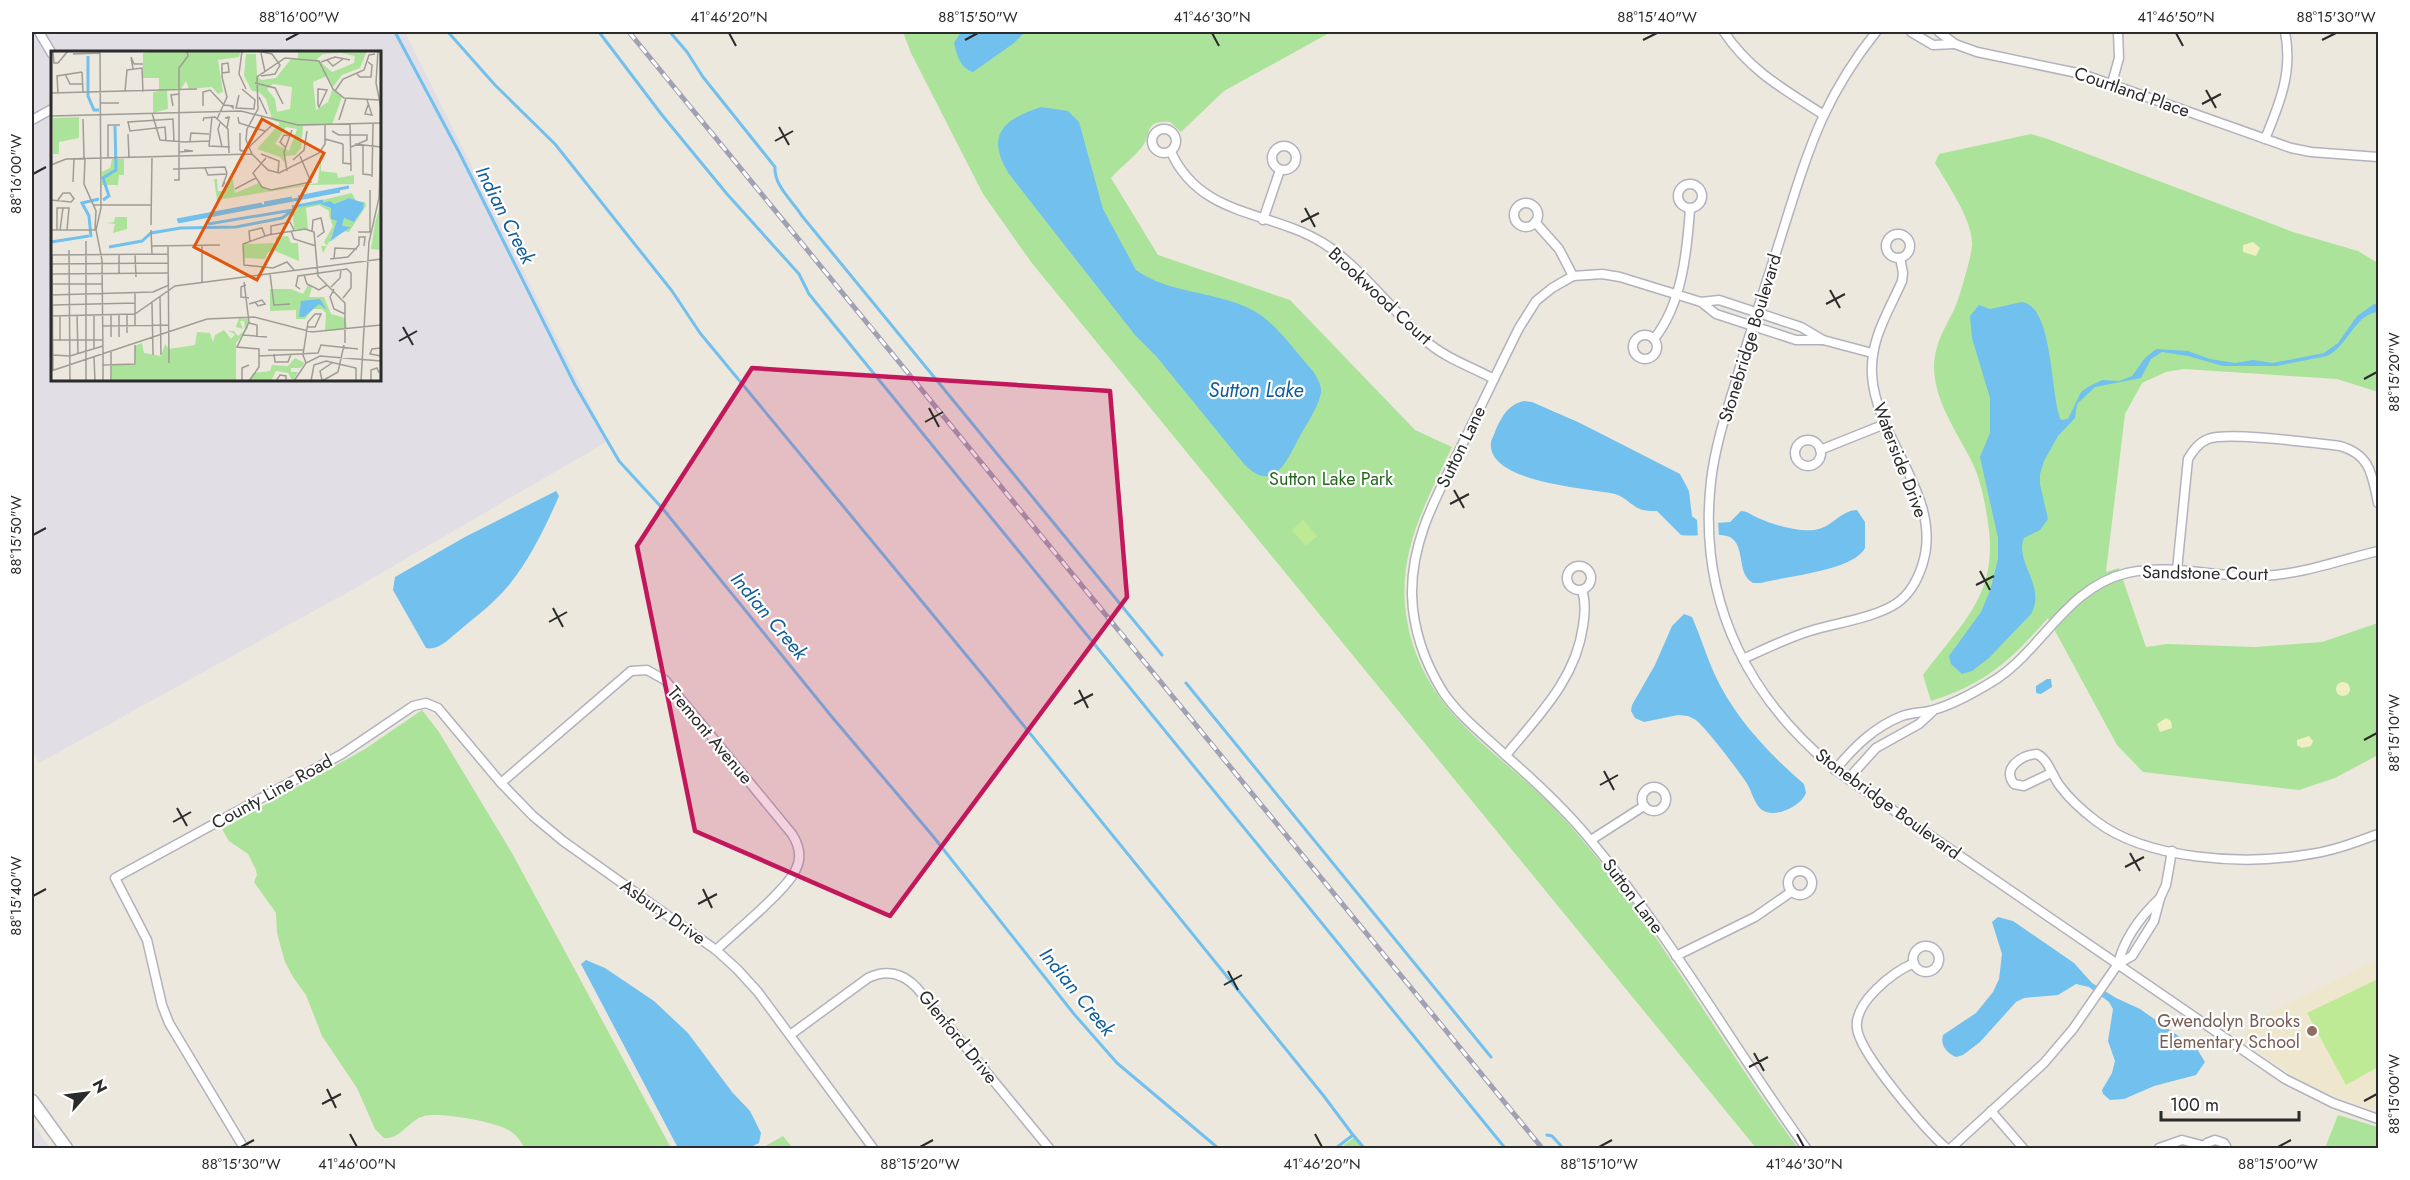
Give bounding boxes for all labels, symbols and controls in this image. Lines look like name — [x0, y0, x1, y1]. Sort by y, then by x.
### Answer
text: 88°16'00"W — [259, 6, 339, 28]
text: 41°46'20"N — [690, 6, 768, 28]
text: 88°15'50"W — [938, 6, 1018, 28]
text: 41°46'30"N — [1173, 6, 1251, 28]
text: 88°15'40"W — [1617, 6, 1697, 28]
text: 41°46'50"N — [2137, 6, 2215, 28]
text: 88°15'30"W — [2296, 6, 2376, 28]
inset map — [51, 51, 381, 381]
street label: Courtland Place — [2071, 60, 2193, 124]
text: 88°16'00"W — [5, 134, 27, 214]
water label: Indian Creek — [468, 161, 543, 270]
street label: Brookwood Court — [1322, 241, 1438, 351]
street label: Stonebridge Boulevard — [1712, 251, 1788, 425]
text: 88°15'20"W — [2383, 332, 2405, 412]
water label: Sutton Lake — [1209, 376, 1303, 405]
street label: Waterside Drive — [1866, 399, 1934, 521]
street label: Sutton Lane — [1430, 402, 1492, 492]
park label: Sutton Lake Park — [1269, 466, 1393, 492]
text: 88°15'50"W — [5, 495, 27, 575]
street label: Sandstone Court — [2142, 559, 2269, 587]
water label: Indian Creek — [724, 566, 815, 667]
street label: Tremont Avenue — [661, 680, 759, 790]
text: 88°15'10"W — [2383, 694, 2405, 772]
street label: Stonebridge Boulevard — [1810, 742, 1966, 866]
street label: County Line Road — [207, 748, 337, 836]
street label: Sutton Lane — [1596, 853, 1670, 939]
text: 88°15'40"W — [5, 856, 27, 936]
street label: Asbury Drive — [615, 873, 711, 951]
water label: Indian Creek — [1032, 941, 1123, 1044]
street label: Glenford Drive — [912, 985, 1004, 1089]
place label: Gwendolyn Brooks Elementary School — [2157, 1008, 2300, 1055]
marker: Gwendolyn Brooks Elementary School — [2305, 1024, 2319, 1038]
text: 88°15'00"W — [2383, 1054, 2405, 1134]
north arrow — [57, 1063, 117, 1123]
text: N — [87, 1075, 113, 1097]
scale bar — [2161, 1084, 2299, 1122]
text: 100 m — [2170, 1092, 2219, 1118]
text: 88°15'30"W — [201, 1153, 281, 1175]
text: 41°46'00"N — [318, 1153, 396, 1175]
text: 88°15'20"W — [880, 1153, 960, 1175]
text: 41°46'20"N — [1283, 1153, 1361, 1175]
text: 88°15'10"W — [1560, 1153, 1638, 1175]
text: 41°46'30"N — [1765, 1153, 1843, 1175]
text: 88°15'00"W — [2238, 1153, 2318, 1175]

